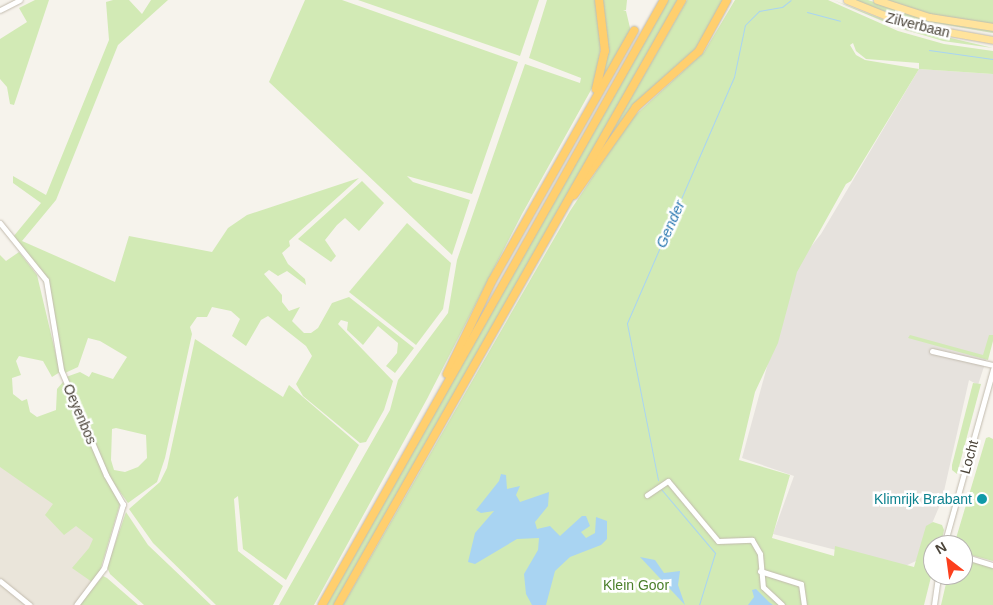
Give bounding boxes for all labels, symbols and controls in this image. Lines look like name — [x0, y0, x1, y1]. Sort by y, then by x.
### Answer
street label: Zilverbaan — [884, 9, 952, 41]
water label: Gender — [652, 197, 688, 251]
street label: Oeyenbos — [60, 381, 100, 447]
street label: Locht — [956, 438, 982, 476]
place label: Klimrijk Brabant — [874, 491, 972, 507]
marker: Klimrijk Brabant — [976, 493, 988, 505]
north arrow — [923, 535, 973, 585]
text: N — [933, 538, 949, 557]
park label: Klein Goor — [603, 577, 669, 593]

